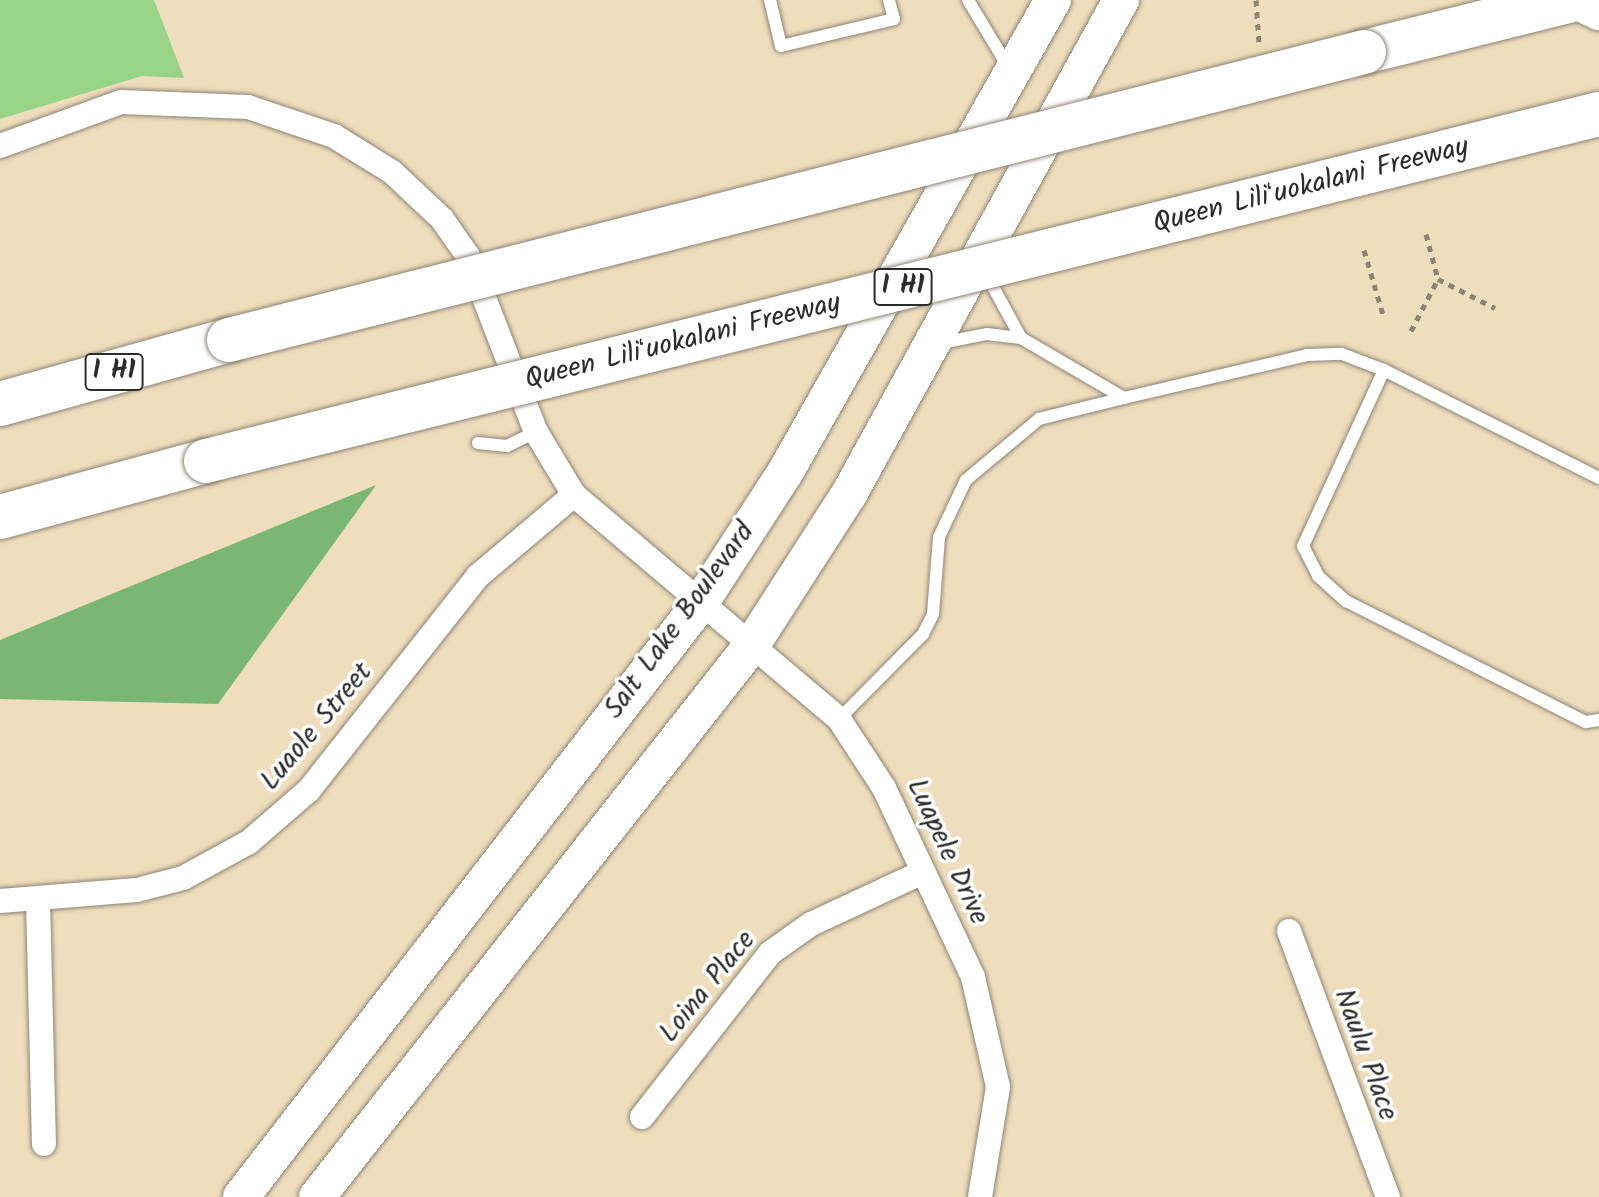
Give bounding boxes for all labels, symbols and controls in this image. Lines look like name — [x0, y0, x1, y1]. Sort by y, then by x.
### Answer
street label: Queen Liliʻuokalani Freeway — [1150, 131, 1472, 241]
road number: I H1 — [873, 265, 933, 309]
street label: Queen Liliʻuokalani Freeway — [522, 287, 844, 397]
road number: I H1 — [84, 350, 144, 394]
street label: Salt Lake Boulevard — [598, 516, 762, 726]
street label: Luaole Street — [254, 656, 380, 798]
street label: Luapele Drive — [899, 774, 995, 930]
street label: Loina Place — [653, 924, 763, 1050]
street label: Naulu Place — [1326, 985, 1404, 1125]

